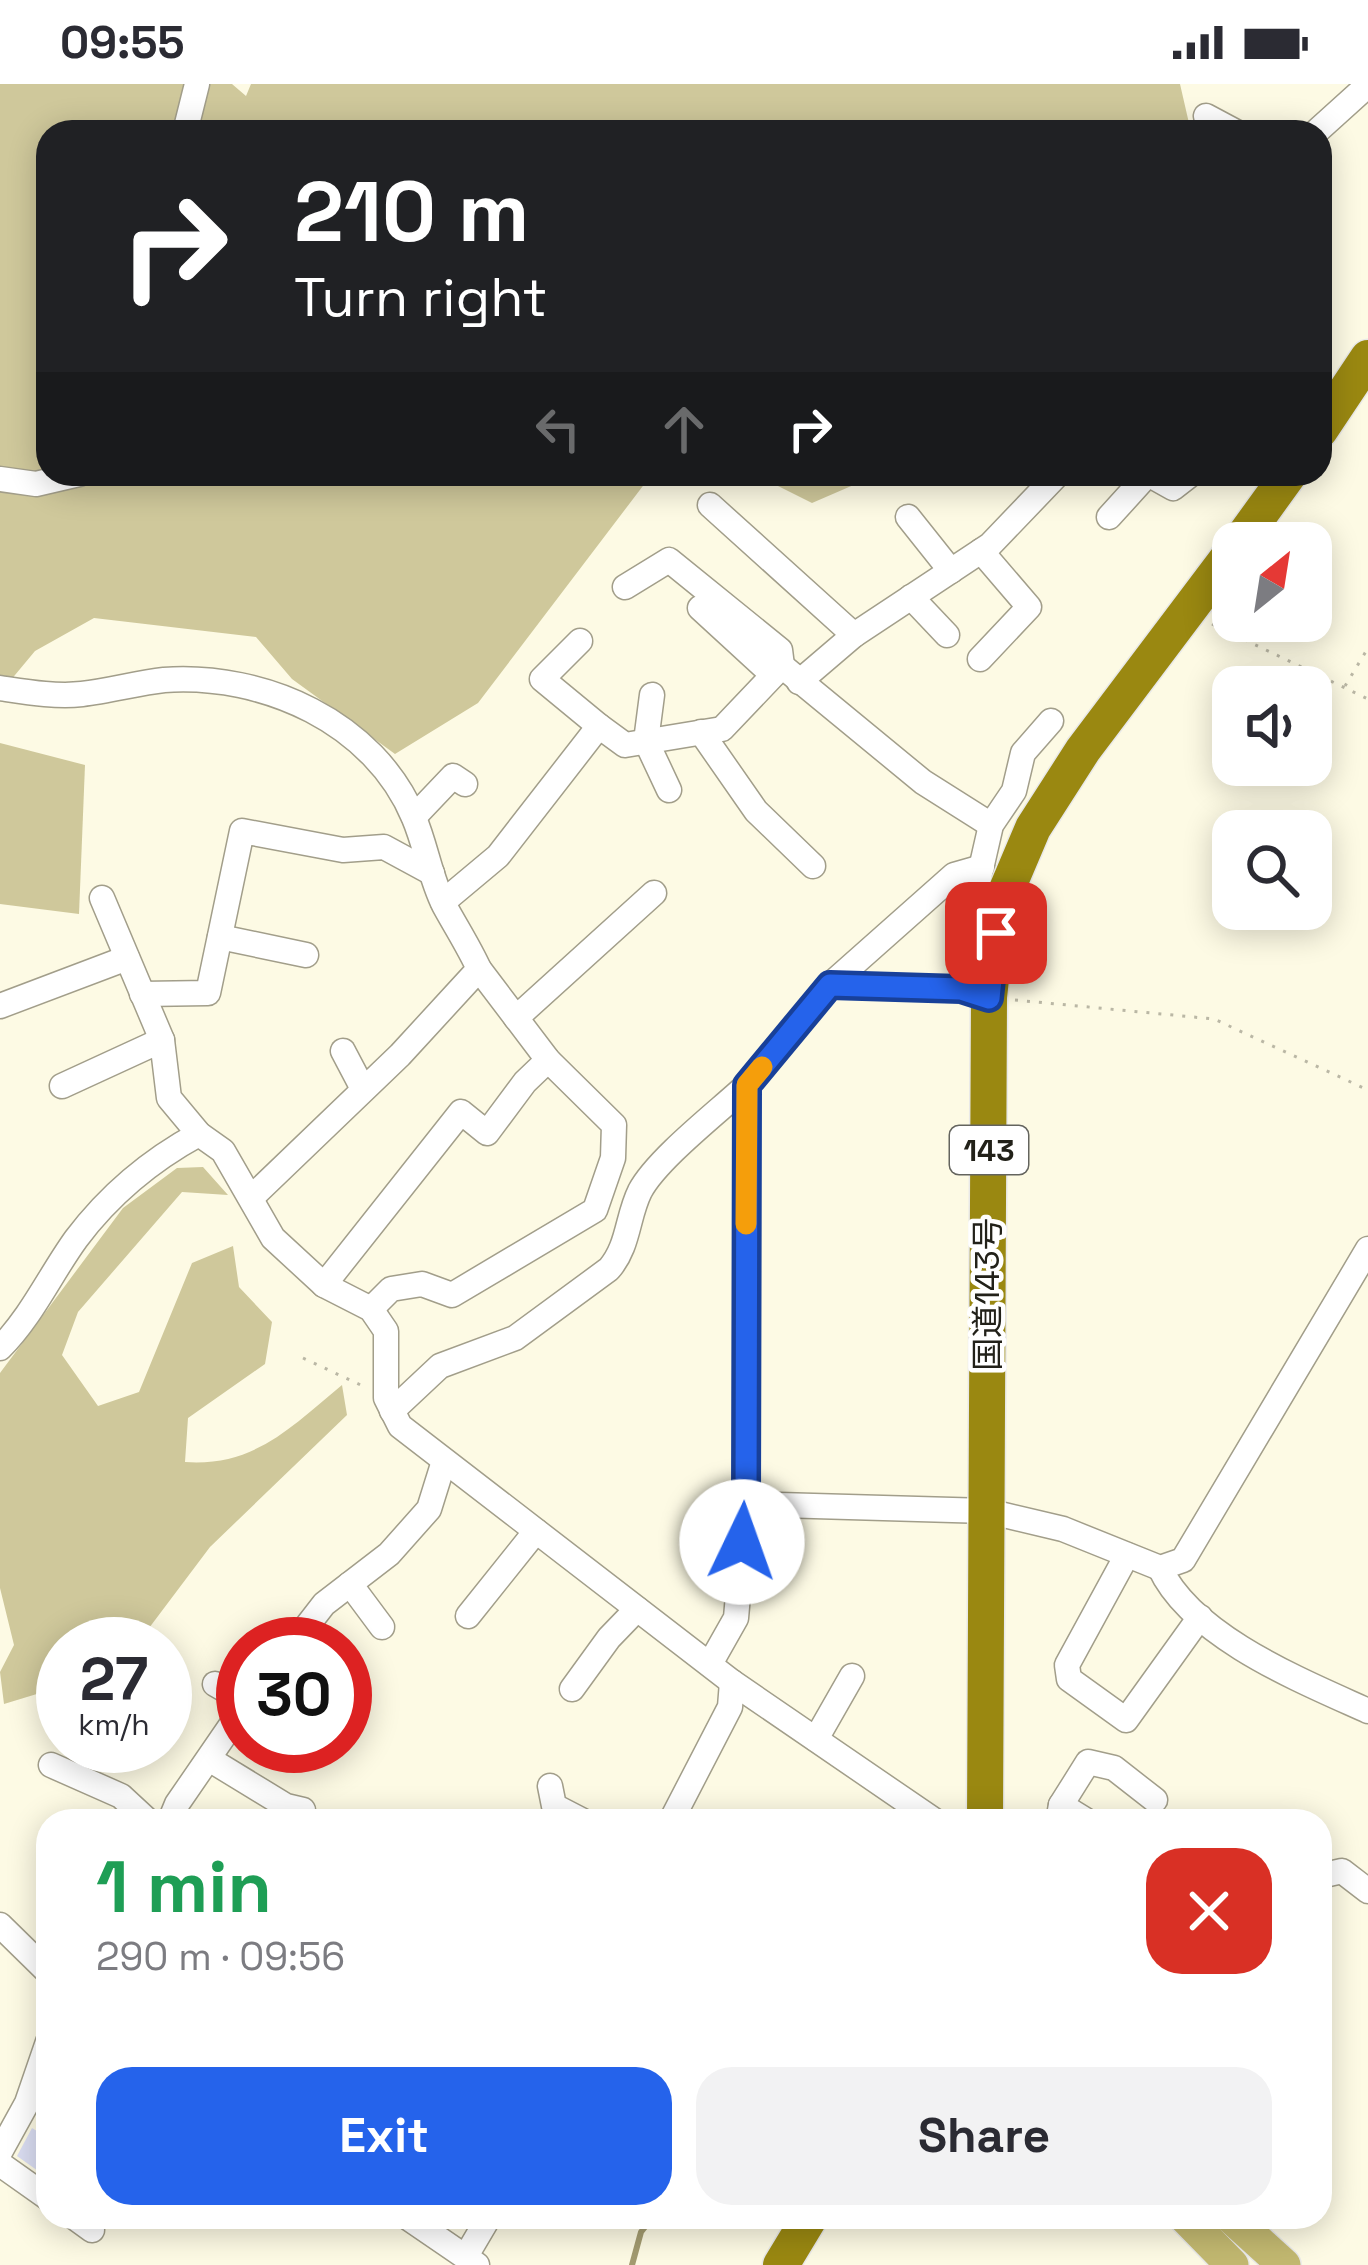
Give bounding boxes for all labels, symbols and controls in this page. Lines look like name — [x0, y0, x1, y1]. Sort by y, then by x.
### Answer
text: 09:55 — [60, 14, 184, 71]
text: 210 m — [294, 158, 529, 266]
icon: right — [96, 168, 252, 324]
text: Turn right — [294, 263, 547, 332]
icon: left — [525, 396, 591, 462]
icon: ahead — [651, 396, 717, 462]
icon: right — [777, 396, 843, 462]
north arrow — [1212, 522, 1332, 642]
map controls — [1212, 522, 1332, 930]
button: sound — [1212, 666, 1332, 786]
button: search — [1212, 810, 1332, 930]
pin — [945, 882, 1047, 984]
icon: arrive — [963, 900, 1029, 966]
road number: 143 — [950, 1126, 1028, 1174]
street label: 国道143号 — [967, 1217, 1009, 1371]
position arrow — [679, 1479, 805, 1605]
speed limit sign: 30 — [216, 1617, 372, 1773]
text: 27 — [80, 1641, 148, 1718]
text: km/h — [78, 1705, 150, 1744]
text: 1 min — [96, 1841, 272, 1933]
button: close — [1146, 1848, 1272, 1974]
text: 290 m · 09:56 — [96, 1932, 345, 1981]
button: Exit — [96, 2067, 672, 2205]
button: Share — [696, 2067, 1272, 2205]

